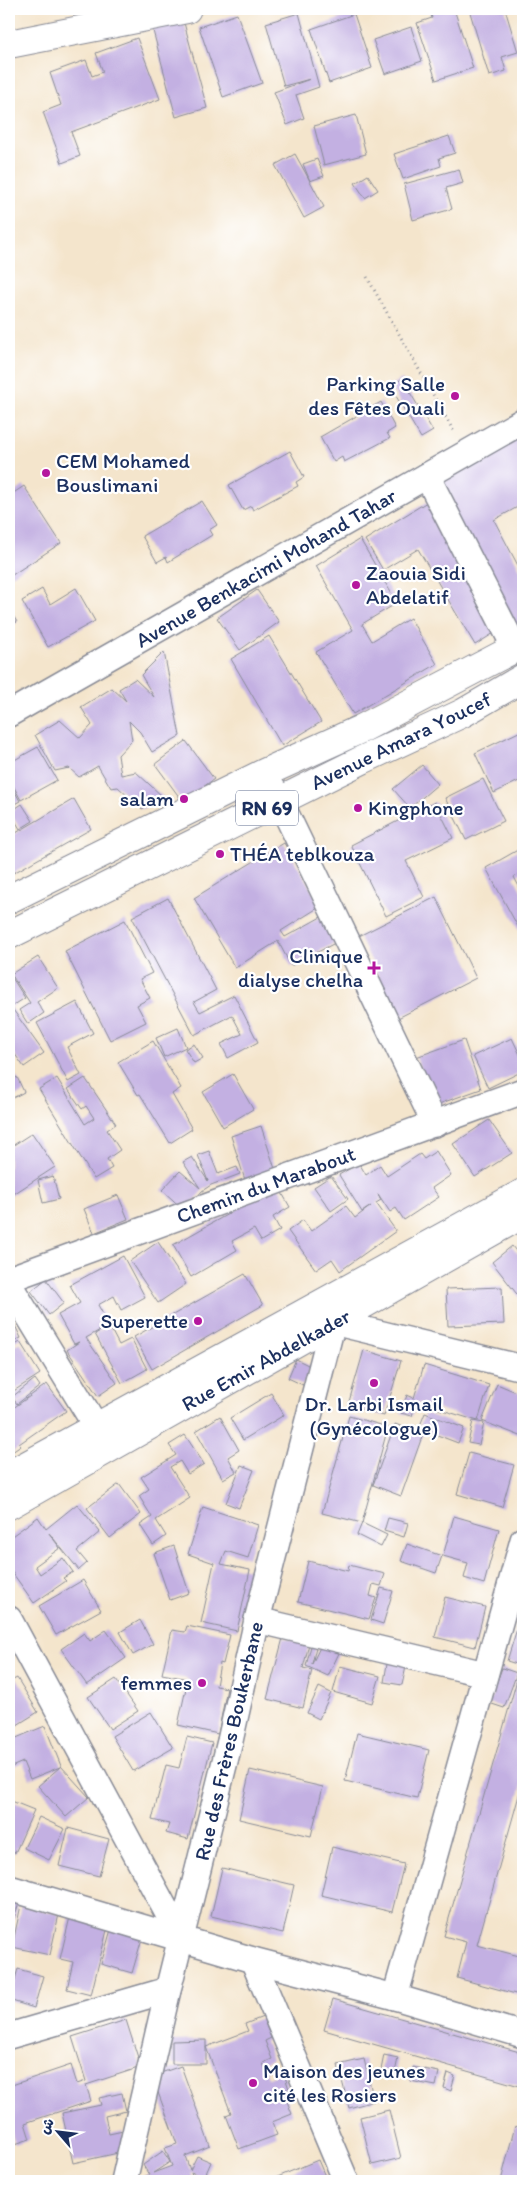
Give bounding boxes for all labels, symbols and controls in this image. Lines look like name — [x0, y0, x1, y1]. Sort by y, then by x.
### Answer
place label: Parking Salle des Fêtes Ouali — [308, 371, 445, 420]
marker: Parking Salle des Fêtes Ouali — [449, 390, 461, 402]
place label: CEM Mohamed Bouslimani — [56, 448, 191, 497]
marker: CEM Mohamed Bouslimani — [40, 467, 52, 479]
street label: Avenue Benkacimi Mohand Tahar — [131, 483, 401, 653]
place label: Zaouia Sidi Abdelatif — [366, 560, 466, 609]
marker: Zaouia Sidi Abdelatif — [350, 579, 362, 591]
street label: Avenue Amara Youcef — [307, 686, 495, 795]
place label: salam — [120, 786, 174, 811]
road number: RN 69 — [236, 790, 298, 826]
marker: salam — [178, 793, 190, 805]
place label: Kingphone — [368, 795, 464, 820]
marker: Kingphone — [352, 802, 364, 814]
place label: THÉA teblkouza — [230, 841, 375, 866]
marker: THÉA teblkouza — [214, 848, 226, 860]
place label: Clinique dialyse chelha — [238, 943, 363, 992]
marker: Clinique dialyse chelha — [367, 961, 381, 975]
street label: Chemin du Marabout — [173, 1141, 359, 1229]
street label: Rue Emir Abdelkader — [177, 1303, 355, 1416]
place label: Superette — [100, 1308, 188, 1333]
marker: Superette — [192, 1315, 204, 1327]
marker: Dr. Larbi Ismail (Gynécologue) — [368, 1377, 380, 1389]
place label: Dr. Larbi Ismail (Gynécologue) — [305, 1391, 444, 1440]
street label: Rue des Frères Boukerbane — [189, 1619, 268, 1863]
place label: femmes — [121, 1670, 192, 1695]
marker: femmes — [196, 1677, 208, 1689]
place label: Maison des jeunes cité les Rosiers — [263, 2058, 425, 2107]
marker: Maison des jeunes cité les Rosiers — [247, 2077, 259, 2089]
north arrow — [32, 2108, 82, 2158]
text: ش — [36, 2115, 58, 2137]

